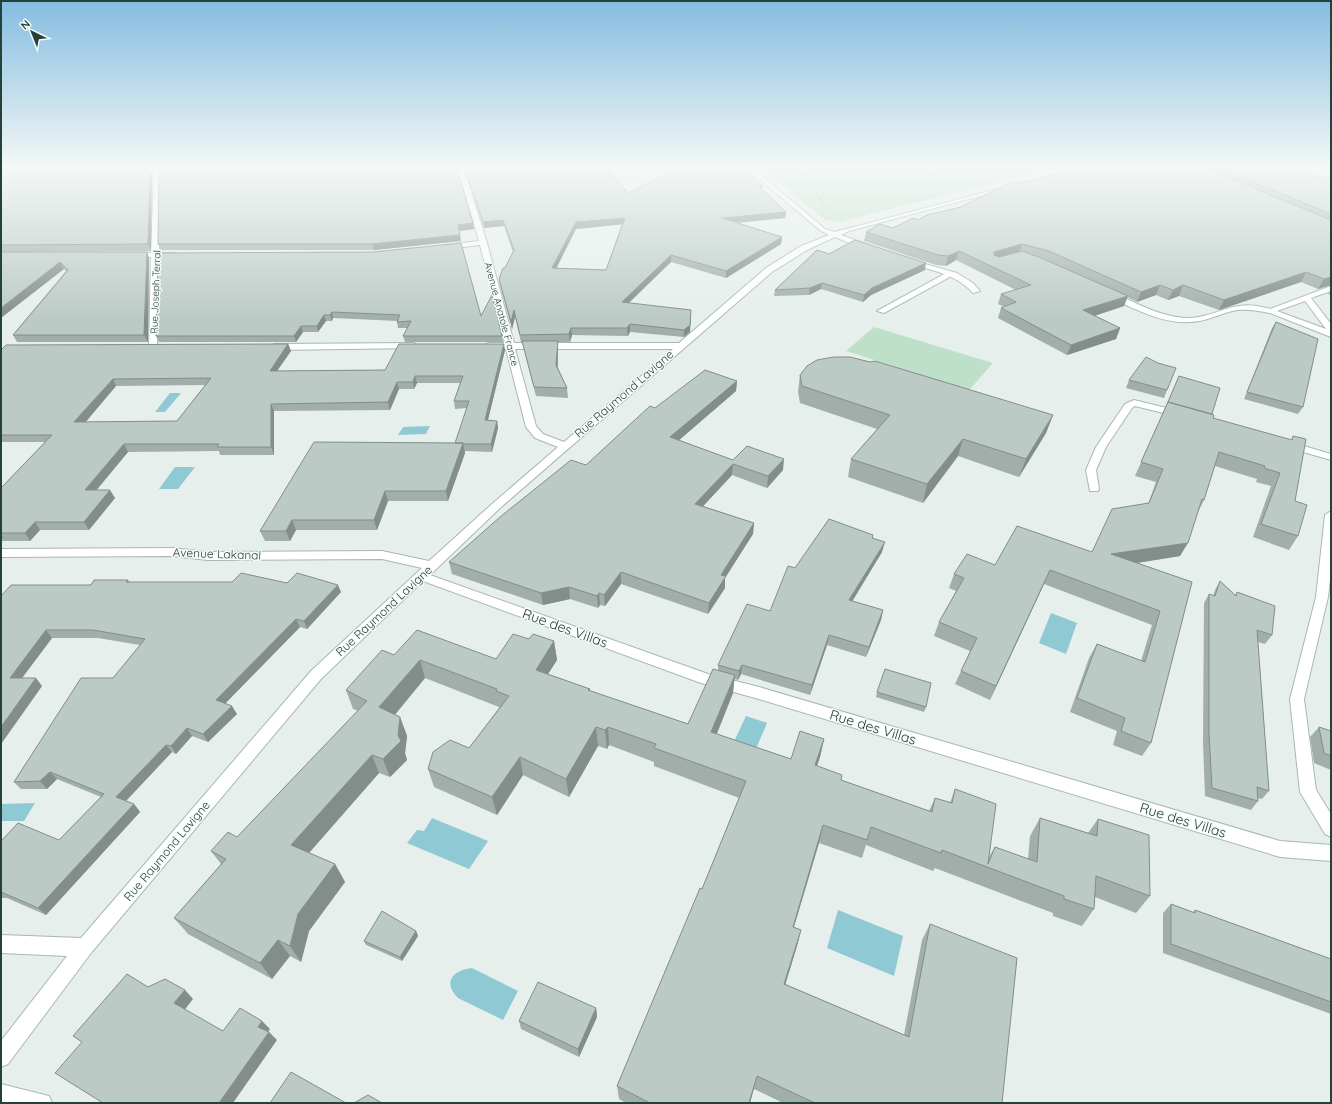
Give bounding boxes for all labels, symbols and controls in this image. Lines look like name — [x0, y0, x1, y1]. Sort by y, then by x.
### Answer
north arrow — [12, 12, 52, 52]
text: N — [17, 17, 33, 33]
street label: Rue Joseph Terral — [148, 250, 163, 334]
street label: Avenue Anatole France — [481, 261, 522, 368]
street label: Rue Raymond Lavigne — [571, 346, 676, 441]
street label: Avenue Lakanal — [172, 544, 262, 563]
street label: Rue Raymond Lavigne — [332, 562, 435, 659]
street label: Rue des Villas — [520, 604, 610, 652]
street label: Rue des Villas — [828, 705, 918, 749]
street label: Rue Raymond Lavigne — [120, 797, 213, 904]
street label: Rue des Villas — [1138, 798, 1228, 842]

